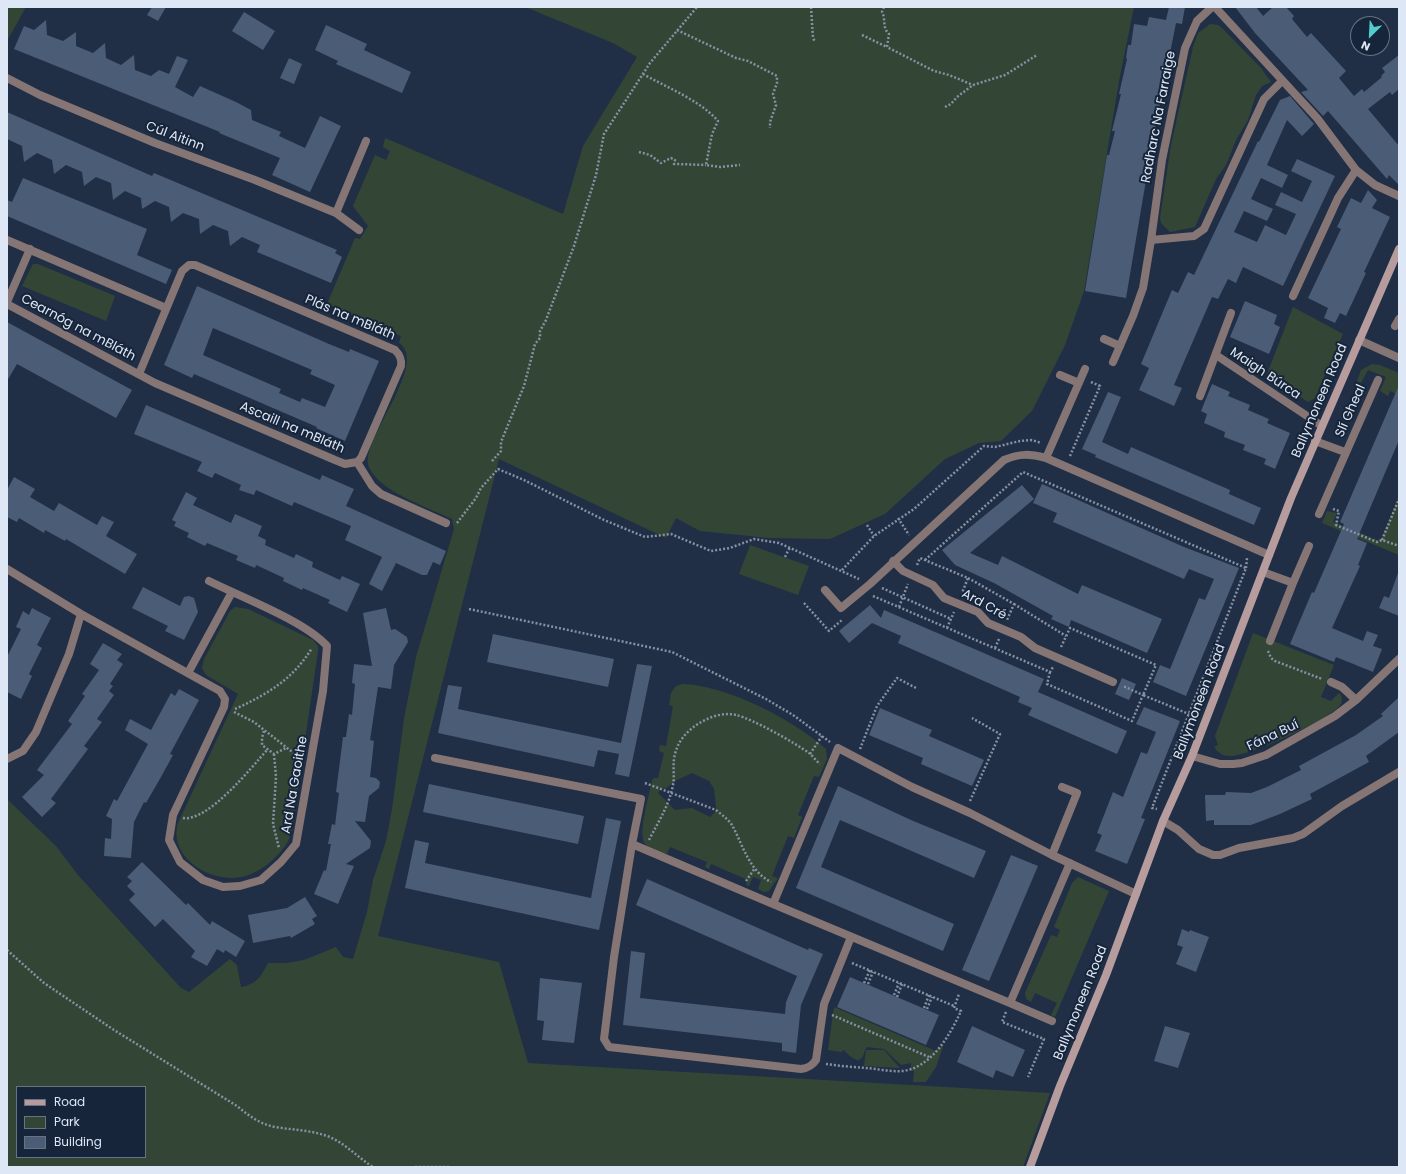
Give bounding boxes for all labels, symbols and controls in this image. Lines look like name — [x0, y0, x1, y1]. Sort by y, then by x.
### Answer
north arrow — [1350, 16, 1390, 56]
text: N — [1358, 37, 1373, 55]
street label: Radharc Na Farraige — [1139, 50, 1179, 184]
street label: Cúl Aitinn — [143, 119, 207, 155]
street label: Cearnóg na mBláth — [18, 291, 138, 365]
street label: Plás na mBláth — [302, 292, 398, 344]
street label: Ballymoneen Road — [1289, 342, 1351, 460]
street label: Maigh Búrca — [1227, 345, 1303, 403]
street label: Slí Gheal — [1332, 382, 1370, 440]
street label: Ascaill na mBláth — [237, 399, 347, 457]
street label: Ard Cré — [959, 586, 1009, 624]
street label: Ballymoneen Road — [1171, 642, 1229, 762]
street label: Fána Buí — [1245, 717, 1301, 755]
street label: Ard Na Gaoithe — [279, 735, 311, 835]
street label: Ballymoneen Road — [1051, 943, 1111, 1063]
legend — [16, 1086, 146, 1158]
text: Road — [54, 1093, 85, 1110]
text: Park — [54, 1113, 80, 1130]
text: Building — [54, 1133, 102, 1150]

